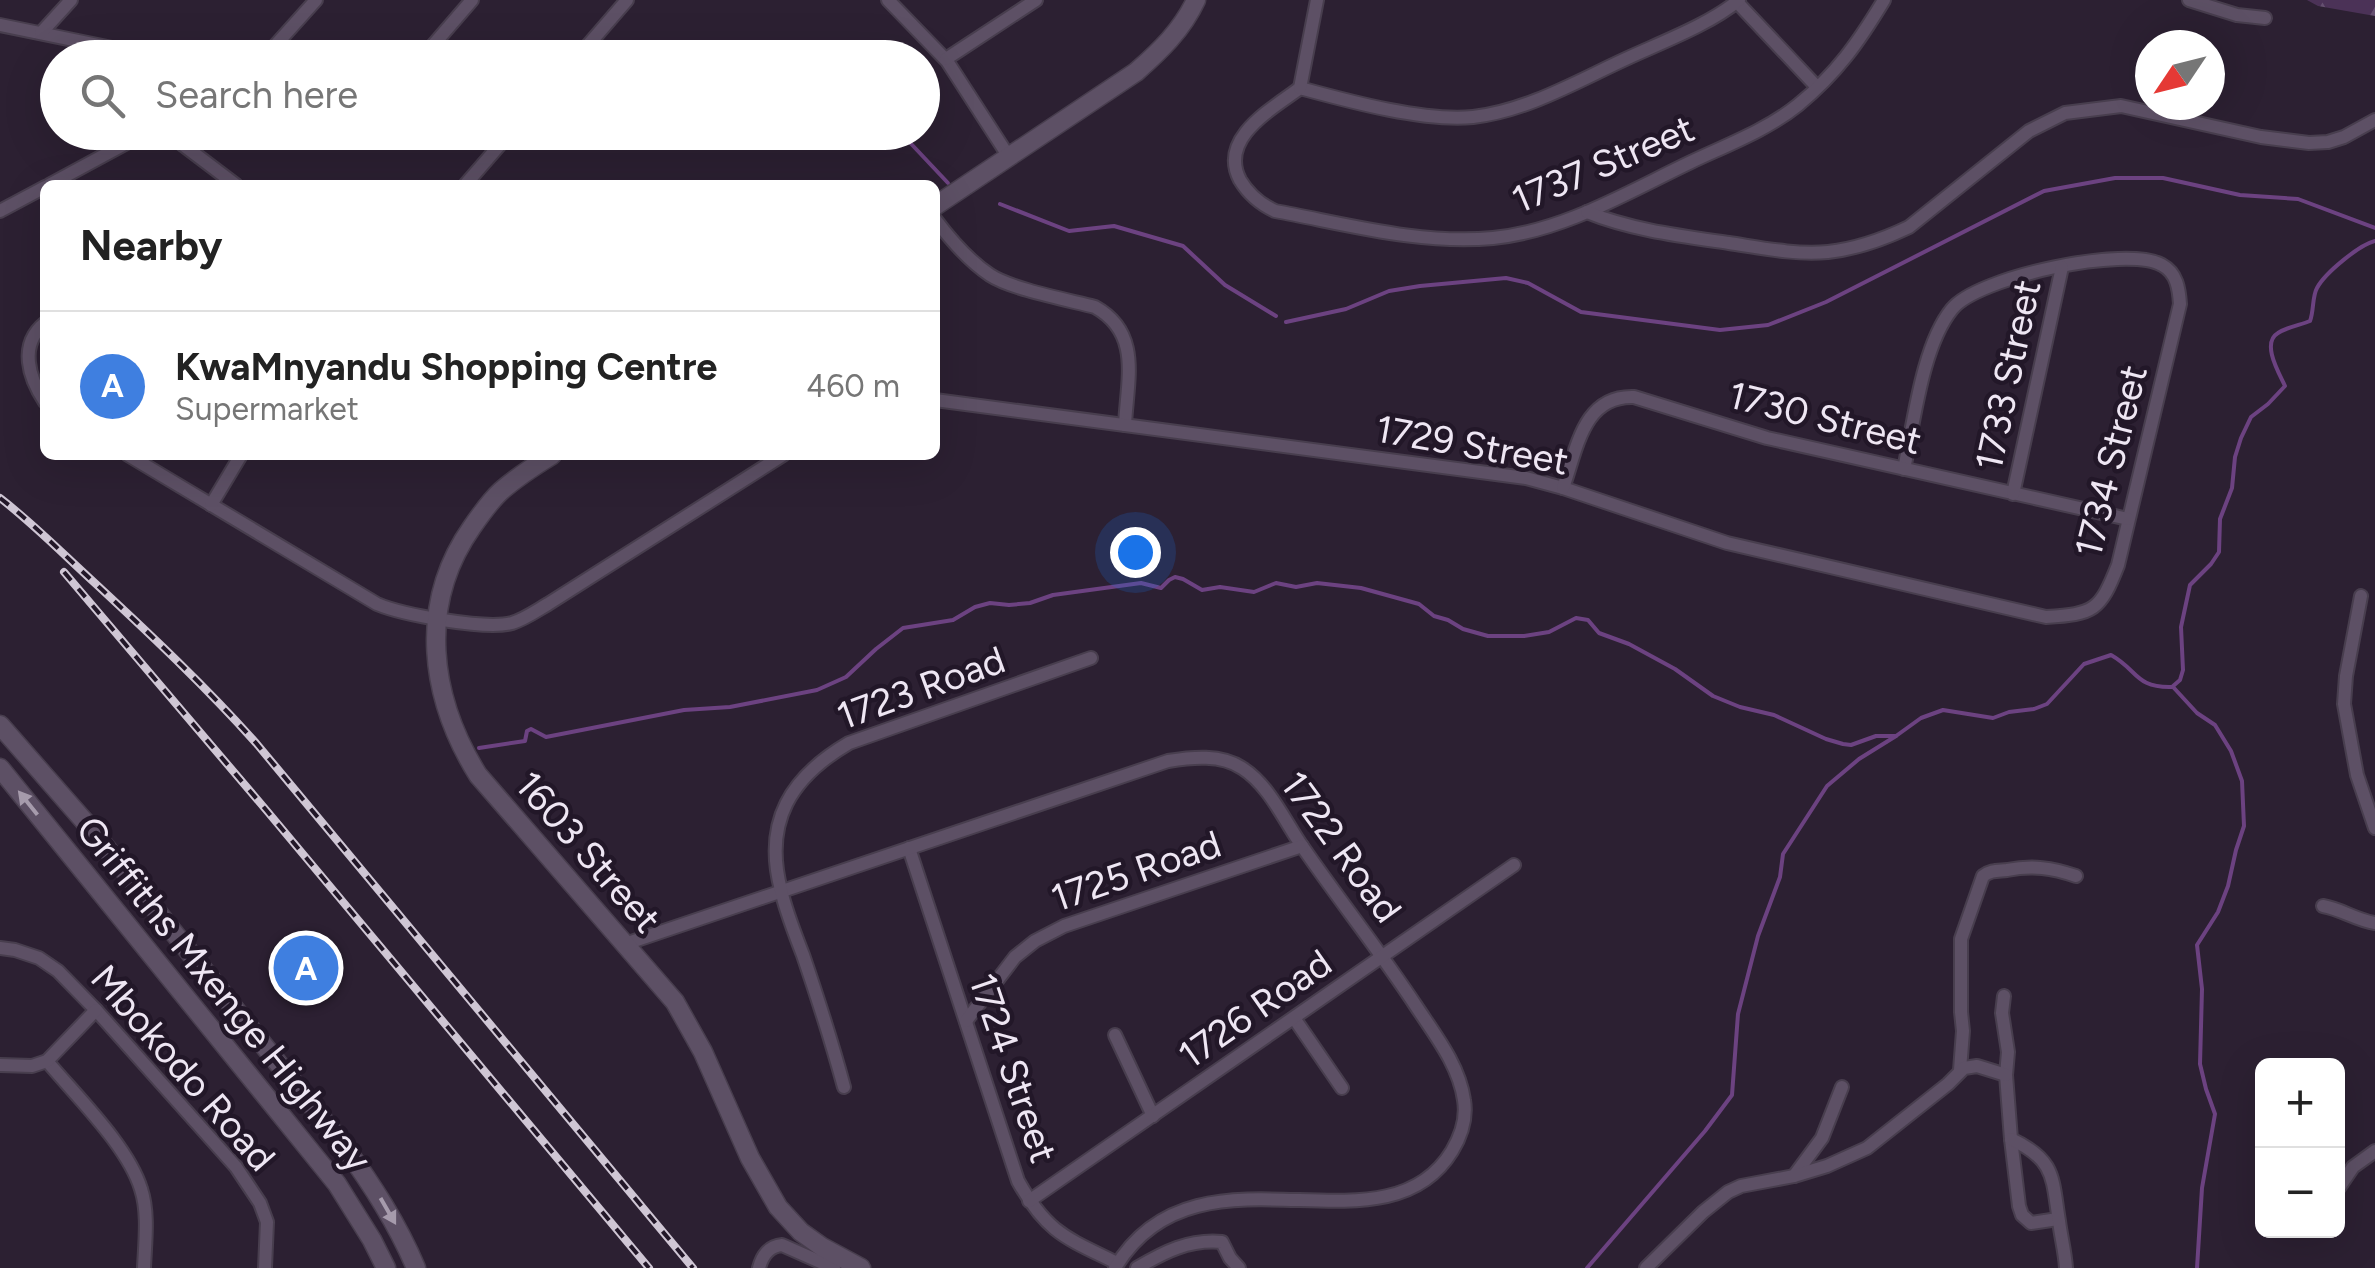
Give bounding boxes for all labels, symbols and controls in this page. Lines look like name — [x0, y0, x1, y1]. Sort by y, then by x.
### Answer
north arrow — [2135, 30, 2225, 120]
search box — [40, 40, 940, 150]
icon: search — [75, 68, 130, 123]
text: Search here — [155, 72, 358, 118]
street label: 1737 Street — [1505, 105, 1701, 223]
text: Nearby — [80, 220, 222, 271]
street label: 1733 Street — [1965, 276, 2051, 474]
text: KwaMnyandu Shopping Centre — [175, 344, 717, 390]
street label: 1734 Street — [2065, 360, 2157, 562]
text: A — [101, 367, 124, 405]
text: 460 m — [806, 367, 900, 405]
street label: 1730 Street — [1724, 372, 1926, 464]
text: Supermarket — [175, 390, 359, 428]
street label: 1729 Street — [1372, 405, 1572, 485]
your location — [1110, 527, 1161, 578]
street label: 1723 Road — [831, 636, 1011, 740]
street label: 1603 Street — [506, 762, 670, 942]
street label: 1722 Road — [1271, 763, 1411, 931]
one-way arrow — [18, 790, 39, 816]
street label: Griffiths Mxenge Highway — [67, 807, 381, 1181]
street label: 1725 Road — [1045, 821, 1227, 921]
pin: A — [274, 930, 338, 1006]
street label: 1726 Road — [1170, 940, 1340, 1078]
street label: Mbokodo Road — [81, 956, 285, 1180]
street label: 1724 Street — [959, 968, 1067, 1168]
map controls — [2255, 1058, 2345, 1238]
button: + — [2255, 1058, 2345, 1148]
button: − — [2255, 1148, 2345, 1238]
one-way arrow — [379, 1197, 397, 1225]

